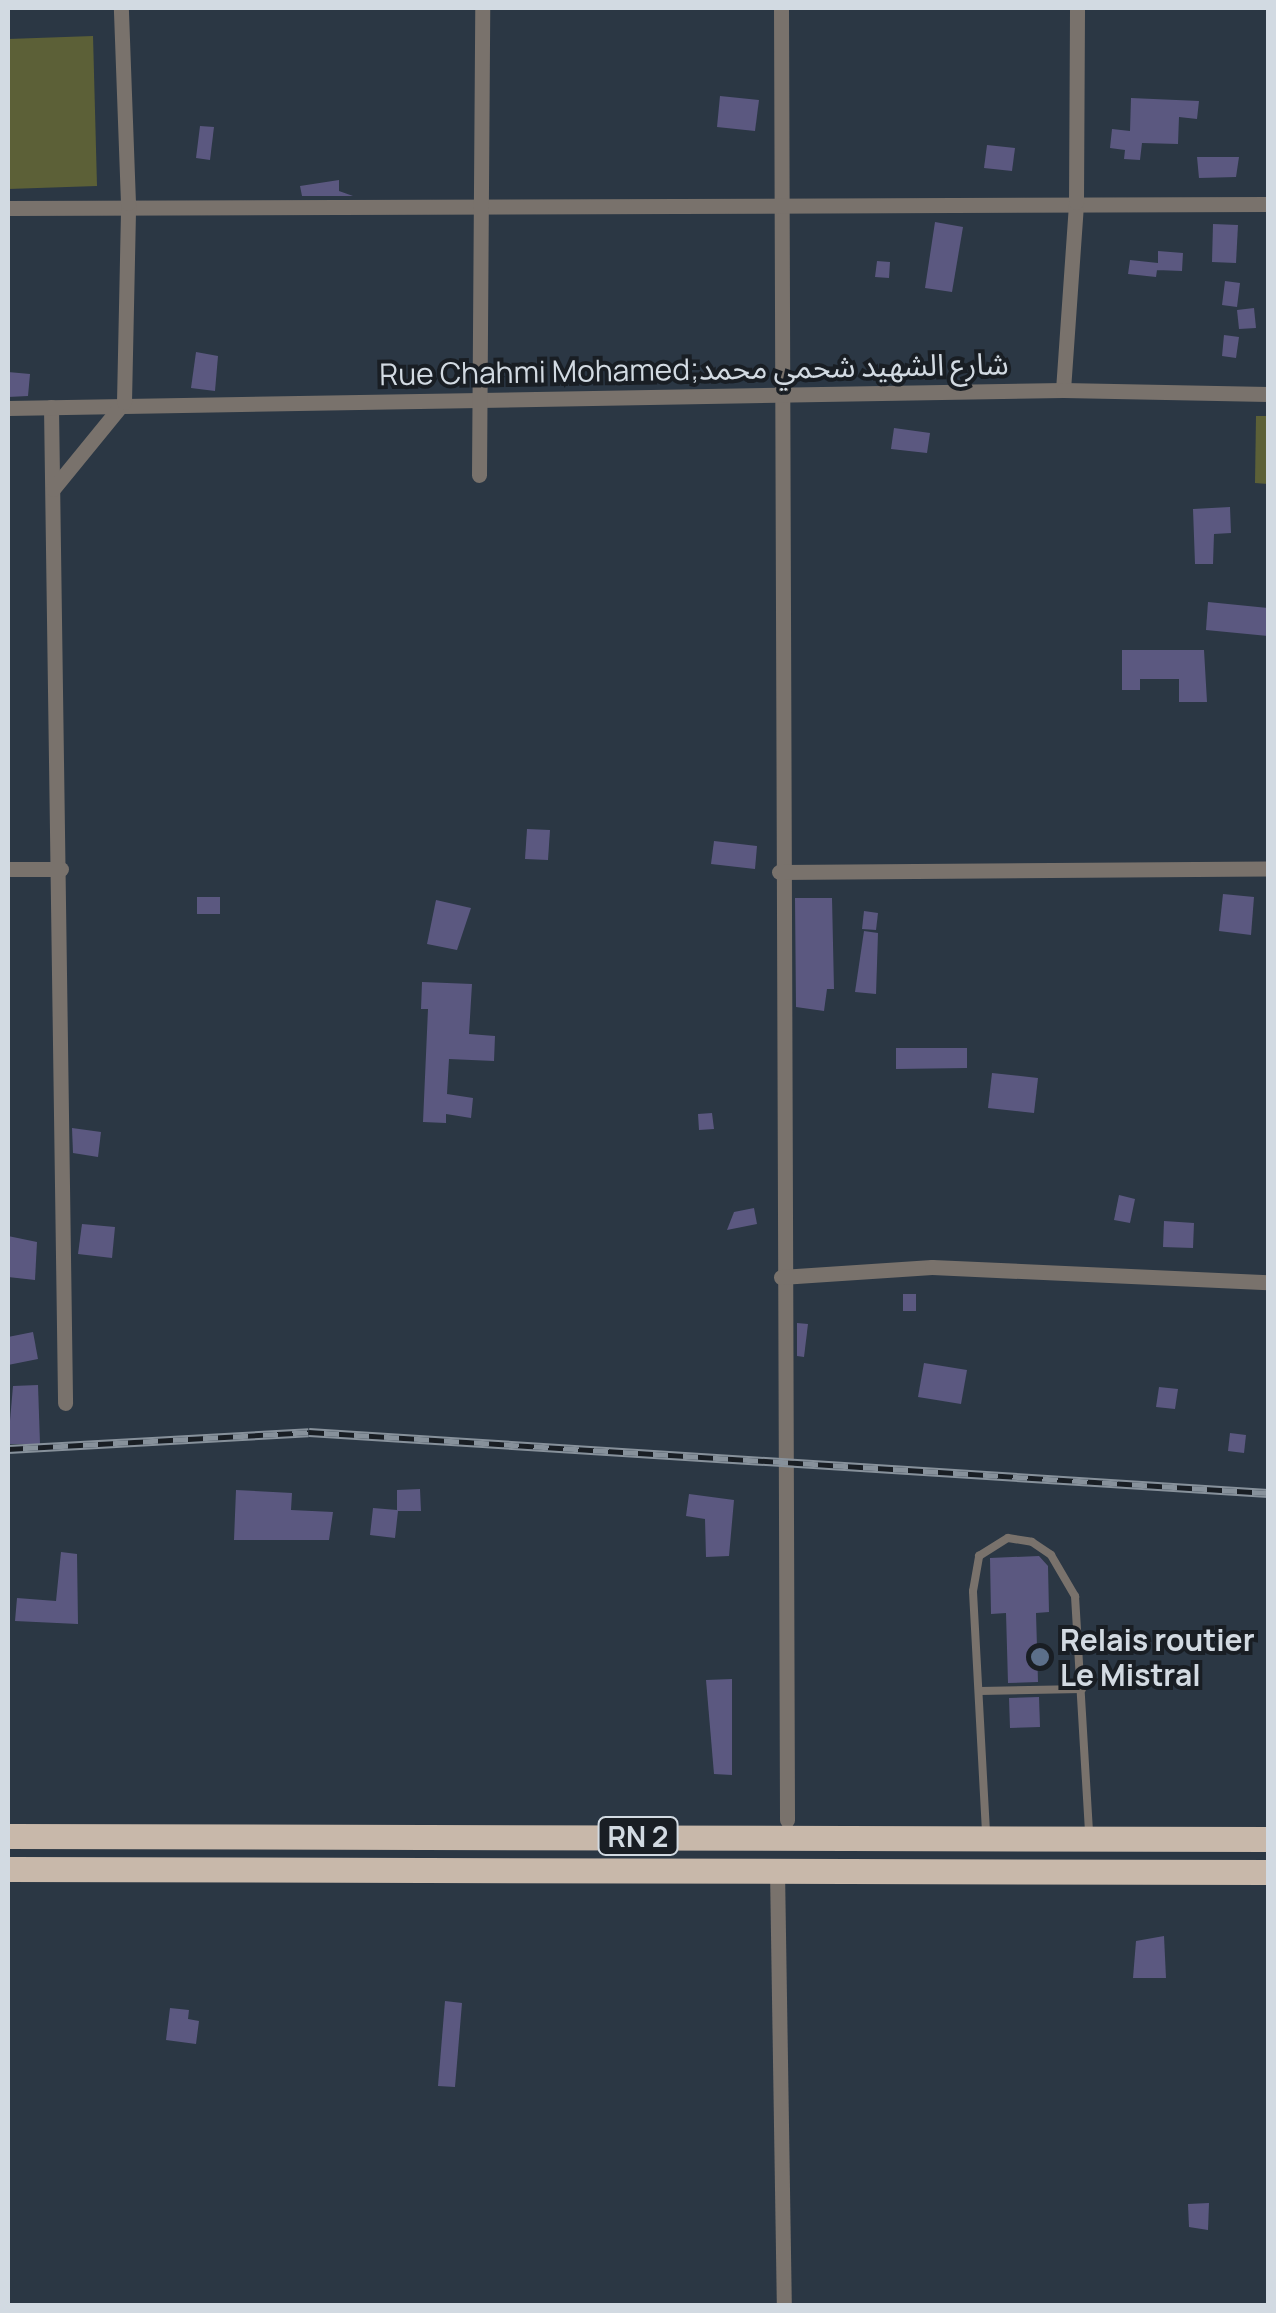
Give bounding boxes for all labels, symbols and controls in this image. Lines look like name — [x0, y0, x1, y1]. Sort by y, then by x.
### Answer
street label: Rue Chahmi Mohamed;شارع الشهيد شحمي محمد — [379, 346, 1009, 392]
place label: Relais routier Le Mistral — [1060, 1622, 1255, 1692]
marker: Relais routier Le Mistral — [1029, 1646, 1051, 1668]
road number: RN 2 — [596, 1813, 680, 1859]

